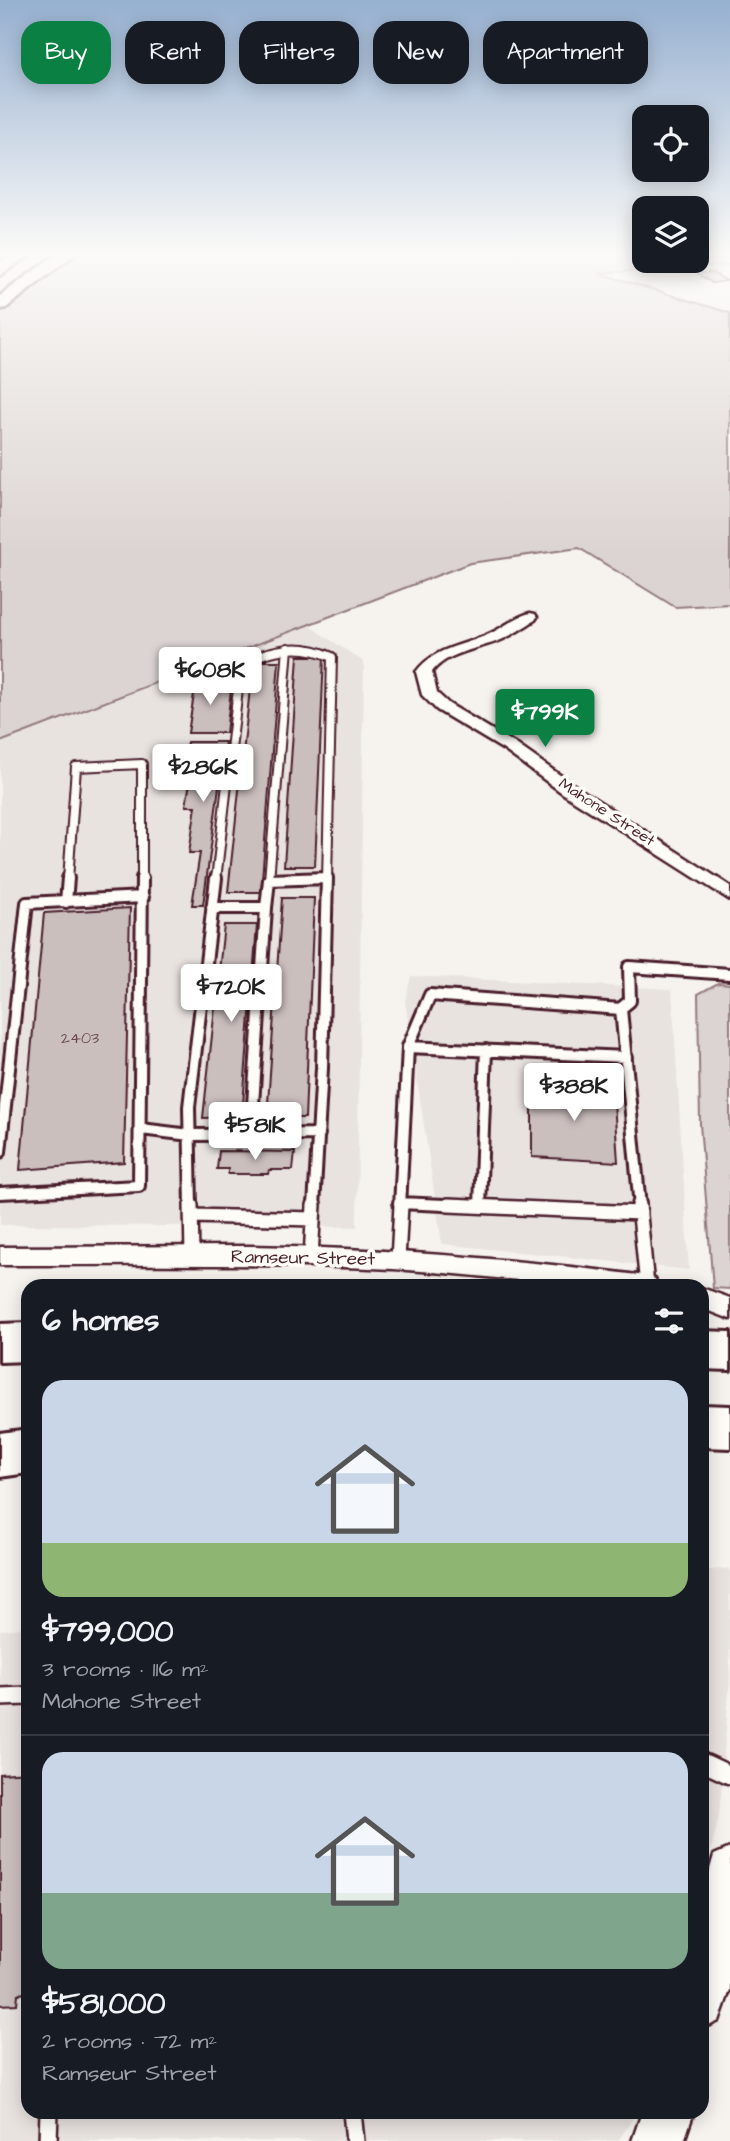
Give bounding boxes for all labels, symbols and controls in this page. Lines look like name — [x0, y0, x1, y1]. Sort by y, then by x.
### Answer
chip: Buy — [21, 21, 111, 84]
chip: Rent — [125, 21, 225, 84]
chip: Filters — [239, 21, 359, 84]
chip: New — [373, 21, 469, 84]
chip: Apartment — [483, 21, 648, 84]
map controls — [632, 105, 709, 273]
button: locate — [632, 105, 709, 182]
button: layers — [632, 196, 709, 273]
pin: $608K — [161, 648, 259, 707]
text: $608K — [175, 654, 245, 686]
pin: $799K — [496, 690, 594, 749]
text: $799K — [511, 696, 579, 728]
pin: $286K — [154, 744, 252, 804]
text: $286K — [168, 751, 238, 783]
street label: Mahone Street — [555, 773, 660, 852]
pin: $720K — [182, 964, 280, 1024]
text: $720K — [197, 971, 265, 1003]
house number: 2403 — [61, 1027, 99, 1049]
pin: $388K — [525, 1064, 623, 1123]
text: $388K — [540, 1070, 608, 1102]
pin: $581K — [206, 1102, 304, 1162]
text: $581K — [225, 1109, 285, 1141]
street label: Ramseur Street — [231, 1243, 376, 1273]
text: 6 homes — [42, 1300, 159, 1342]
icon: filters — [650, 1302, 688, 1340]
icon: home — [302, 1426, 428, 1552]
text: $799,000 — [42, 1611, 173, 1653]
text: 3 rooms · 116 m² — [42, 1653, 209, 1685]
text: Mahone Street — [42, 1685, 201, 1717]
icon: home — [302, 1798, 428, 1924]
text: $581,000 — [42, 1983, 165, 2025]
text: 2 rooms · 72 m² — [42, 2025, 217, 2057]
text: Ramseur Street — [42, 2057, 217, 2089]

